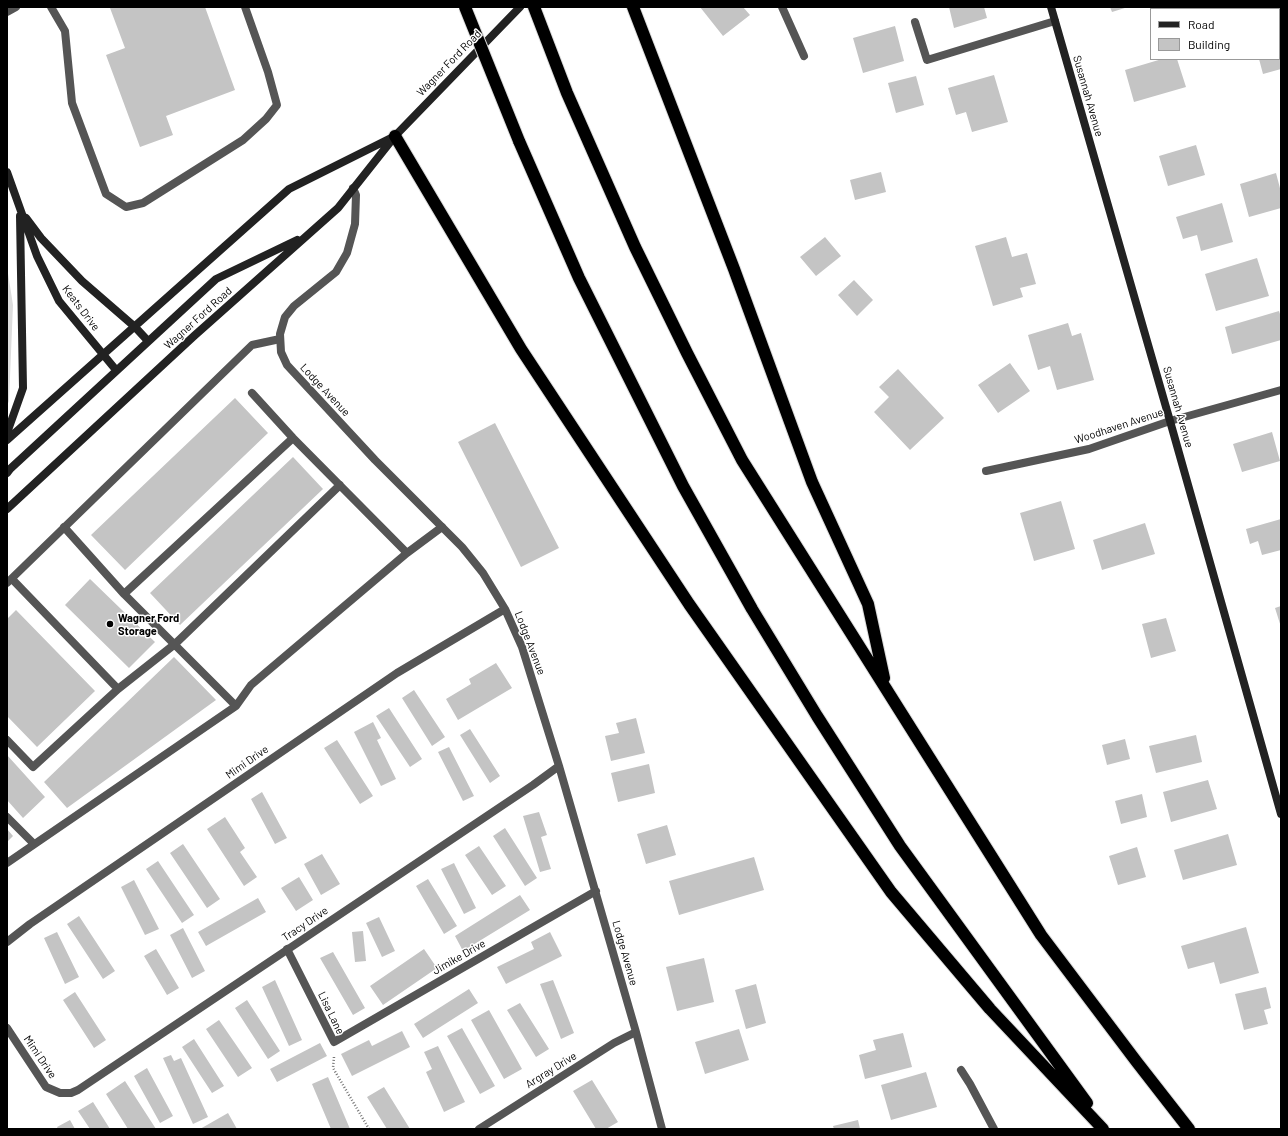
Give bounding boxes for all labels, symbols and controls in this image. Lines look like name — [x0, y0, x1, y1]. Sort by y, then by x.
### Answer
legend — [1150, 8, 1280, 60]
text: Road — [1188, 17, 1215, 31]
street label: Wagner Ford Road — [414, 27, 484, 99]
text: Building — [1188, 37, 1230, 51]
street label: Susannah Avenue — [1070, 54, 1106, 138]
street label: Keats Drive — [59, 282, 103, 334]
street label: Wagner Ford Road — [161, 284, 235, 352]
street label: Lodge Avenue — [297, 361, 353, 419]
street label: Susannah Avenue — [1160, 365, 1196, 449]
street label: Woodhaven Avenue — [1073, 405, 1165, 447]
street label: Lodge Avenue — [512, 609, 548, 677]
place label: Wagner Ford Storage — [118, 611, 179, 637]
marker: Wagner Ford Storage — [105, 619, 115, 629]
street label: Mimi Drive — [223, 742, 271, 782]
street label: Tracy Drive — [279, 904, 331, 944]
street label: Lodge Avenue — [609, 919, 641, 987]
street label: Jimike Drive — [430, 937, 488, 977]
street label: Lisa Lane — [315, 990, 347, 1036]
street label: Mimi Drive — [21, 1033, 59, 1081]
street label: Argray Drive — [523, 1049, 579, 1091]

